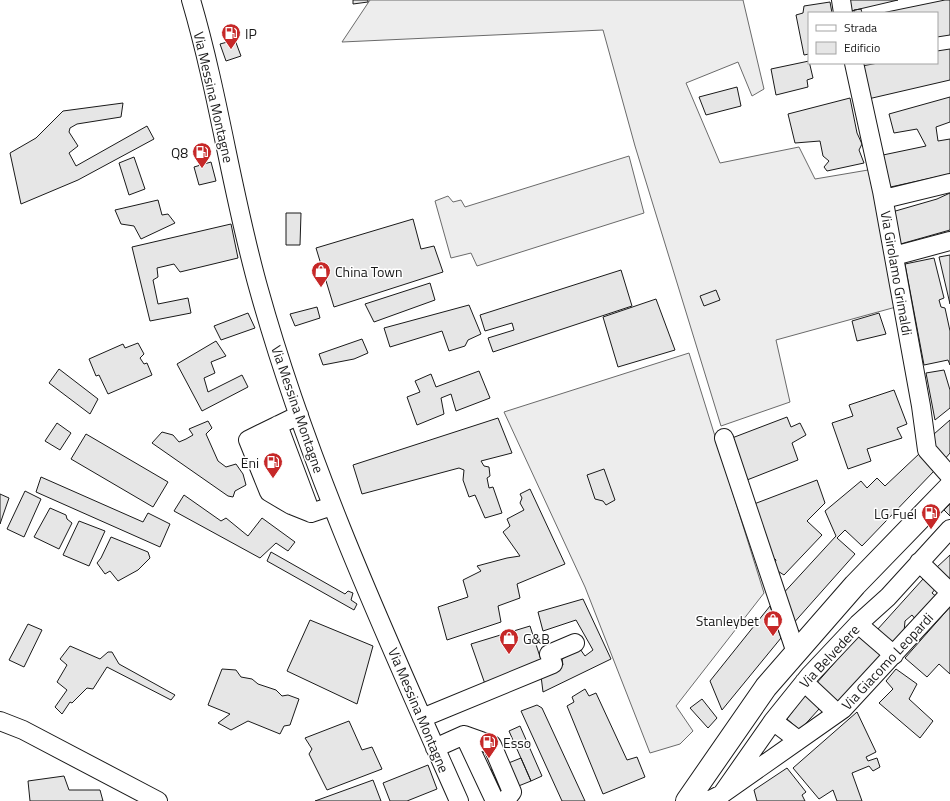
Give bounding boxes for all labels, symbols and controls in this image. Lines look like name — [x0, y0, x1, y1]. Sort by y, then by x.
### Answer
legend — [808, 12, 938, 64]
text: Strada — [844, 18, 877, 37]
fuel station icon: IP — [220, 22, 242, 50]
place label: IP — [245, 23, 257, 44]
street label: Via Messina Montagne — [189, 29, 239, 165]
text: Edificio — [844, 38, 880, 57]
fuel station icon: Q8 — [191, 141, 213, 169]
place label: Q8 — [171, 142, 188, 163]
street label: Via Girolamo Grimaldi — [876, 209, 918, 337]
shop icon: China Town — [310, 260, 332, 288]
place label: China Town — [335, 261, 402, 282]
street label: Via Messina Montagne — [266, 342, 330, 476]
fuel station icon: Eni — [262, 451, 284, 479]
place label: Eni — [241, 452, 259, 473]
fuel station icon: LG Fuel — [920, 502, 942, 530]
place label: LG Fuel — [874, 503, 917, 524]
street label: Via Giacomo Leopardi — [836, 608, 938, 714]
shop icon: Stanleybet — [762, 609, 784, 637]
place label: Stanleybet — [696, 610, 759, 631]
street label: Via Belvedere — [794, 620, 864, 692]
shop icon: G&B — [498, 627, 520, 655]
place label: G&B — [523, 628, 550, 649]
street label: Via Messina Montagne — [383, 644, 455, 776]
fuel station icon: Esso — [478, 731, 500, 759]
place label: Esso — [503, 732, 531, 753]

